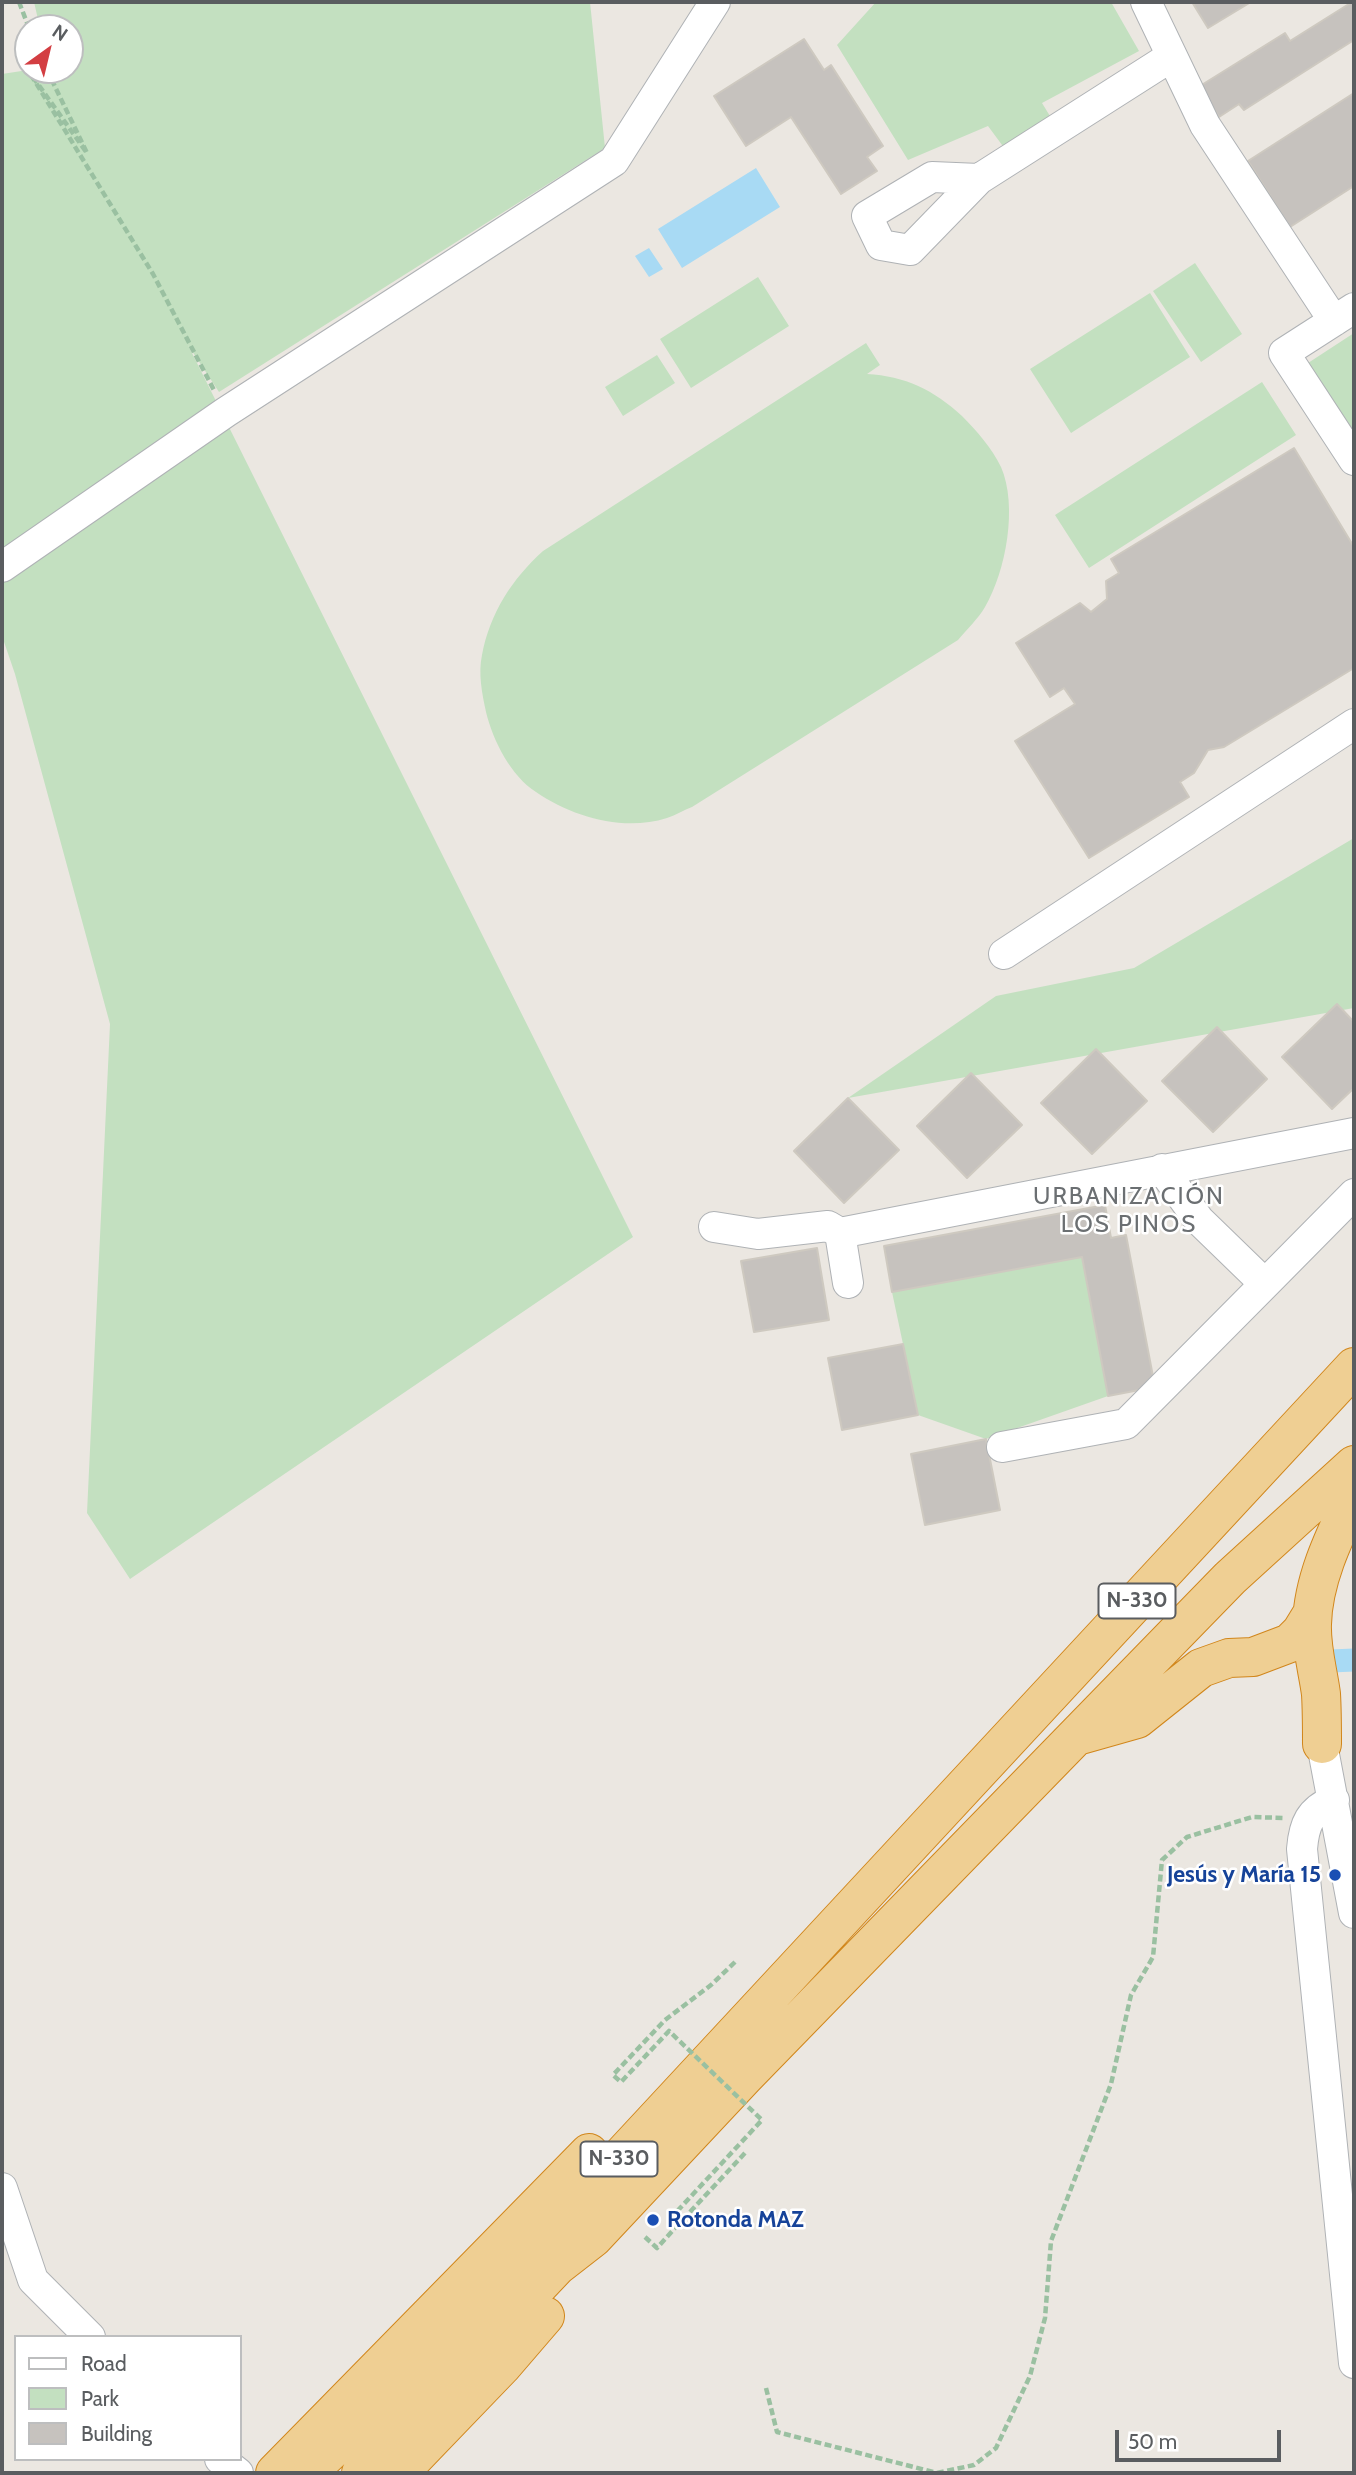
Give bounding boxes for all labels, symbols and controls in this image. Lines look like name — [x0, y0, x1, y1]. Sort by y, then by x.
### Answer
north arrow — [14, 14, 84, 84]
text: N — [48, 20, 72, 46]
district label: URBANIZACIÓN LOS PINOS — [1035, 1183, 1223, 1239]
road number: N-330 — [1098, 1584, 1176, 1618]
place label: Jesús y María 15 — [1167, 1861, 1321, 1889]
marker: Jesús y María 15 — [1327, 1867, 1343, 1883]
road number: N-330 — [580, 2142, 658, 2176]
place label: Rotonda MAZ — [667, 2206, 804, 2234]
marker: Rotonda MAZ — [645, 2212, 661, 2228]
legend — [14, 2335, 242, 2461]
text: Road — [81, 2351, 127, 2376]
text: Park — [81, 2386, 119, 2411]
scale bar — [1118, 2416, 1284, 2460]
text: Building — [81, 2421, 152, 2446]
text: 50 m — [1128, 2429, 1177, 2454]

